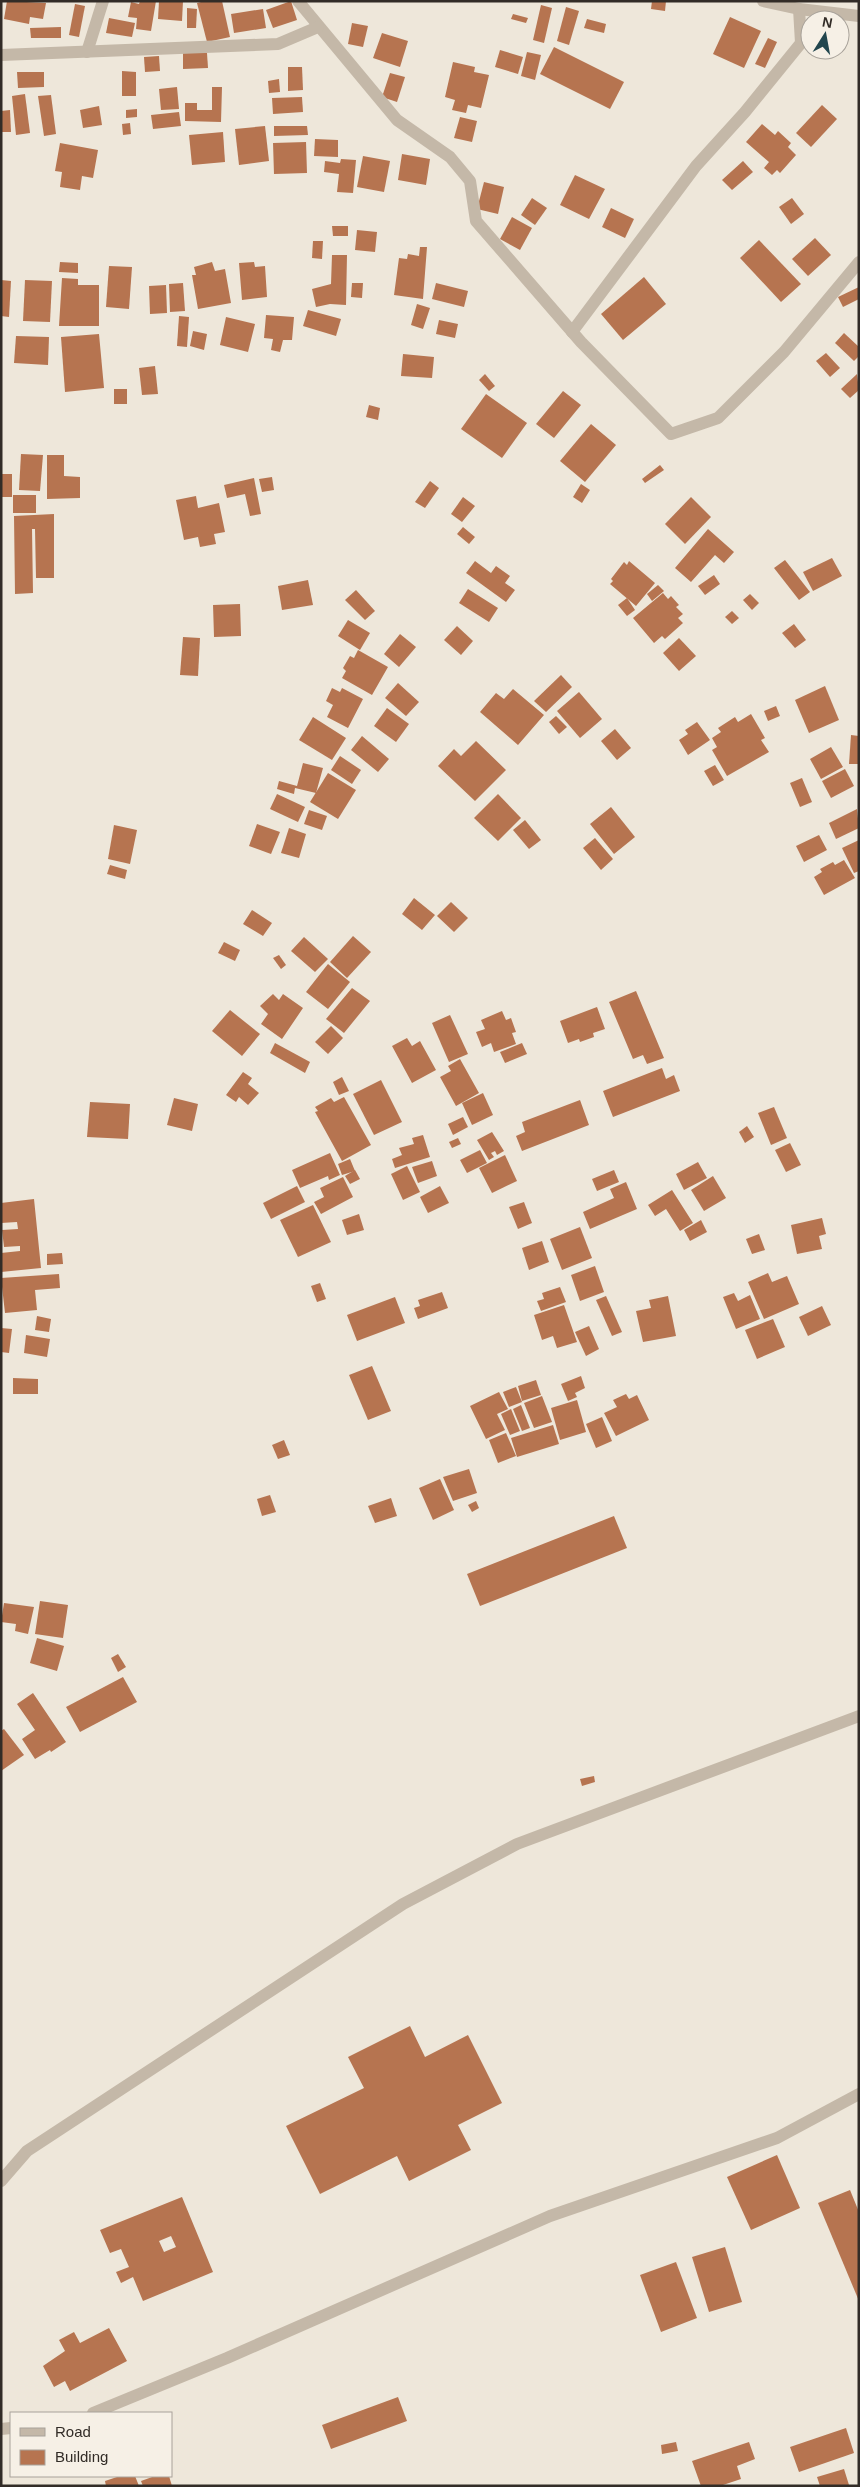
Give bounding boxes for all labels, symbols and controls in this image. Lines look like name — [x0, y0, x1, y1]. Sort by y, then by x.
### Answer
north arrow — [800, 10, 850, 60]
text: N — [821, 13, 834, 31]
legend — [10, 2412, 172, 2477]
text: Road — [55, 2423, 91, 2440]
text: Building — [55, 2448, 108, 2465]

